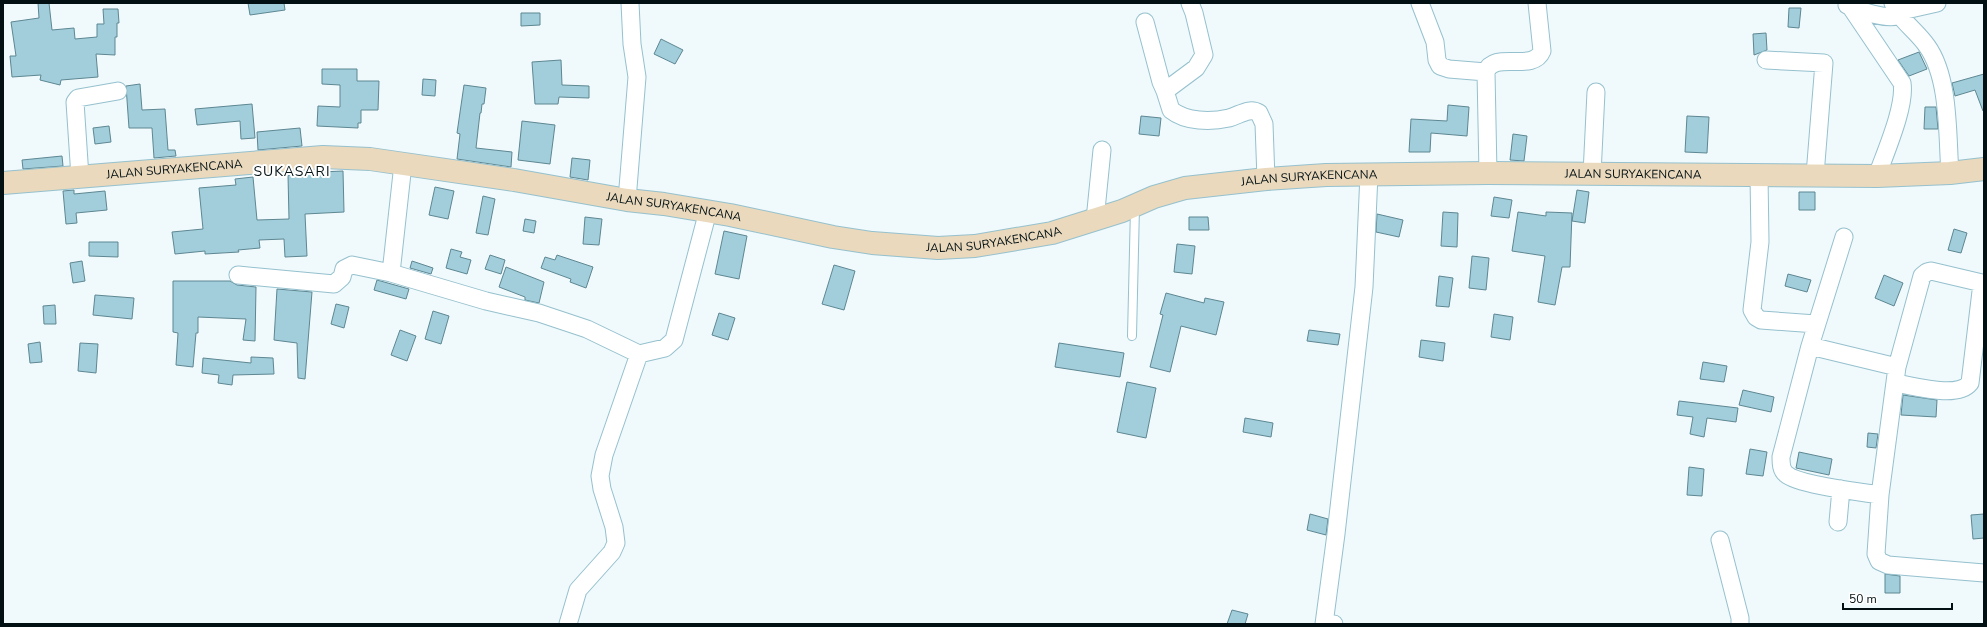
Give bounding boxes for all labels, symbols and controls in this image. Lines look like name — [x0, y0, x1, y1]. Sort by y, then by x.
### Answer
street label: JALAN SURYAKENCANA — [105, 156, 243, 183]
district label: SUKASARI — [253, 162, 331, 181]
street label: JALAN SURYAKENCANA — [1239, 166, 1378, 190]
street label: JALAN SURYAKENCANA — [1564, 166, 1702, 183]
street label: JALAN SURYAKENCANA — [604, 188, 743, 225]
street label: JALAN SURYAKENCANA — [925, 222, 1064, 256]
scale bar — [1843, 585, 1952, 611]
text: 50 m — [1849, 591, 1877, 607]

